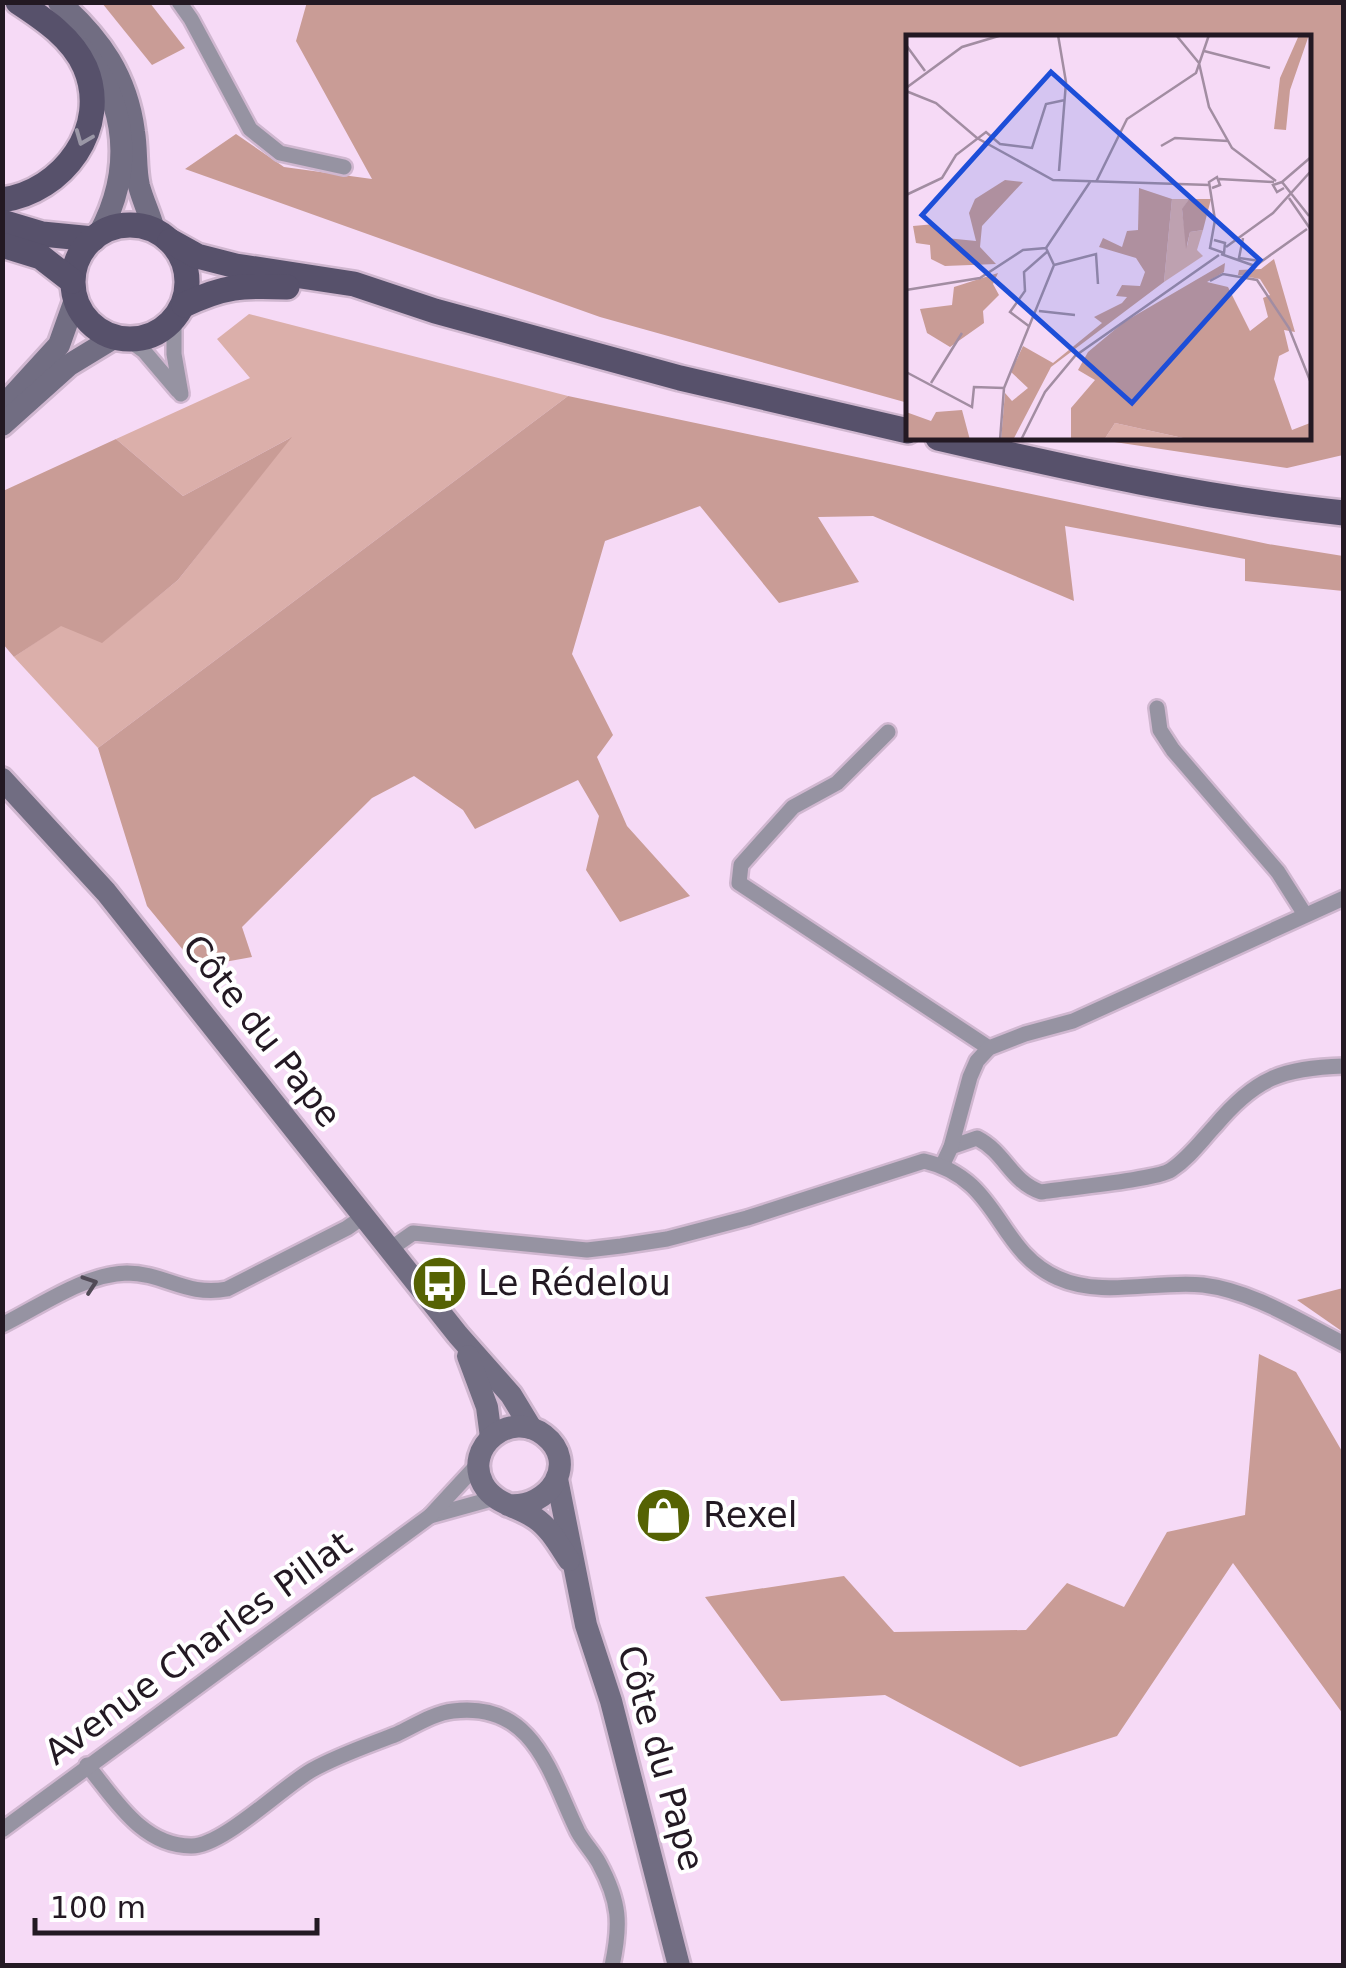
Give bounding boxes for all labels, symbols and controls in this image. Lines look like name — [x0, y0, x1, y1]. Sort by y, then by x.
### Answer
inset map — [906, 35, 1311, 440]
one-way arrow — [74, 128, 94, 146]
street label: Côte du Pape — [175, 927, 349, 1135]
bus stop icon: Le Rédelou — [409, 1253, 469, 1313]
place label: Le Rédelou — [478, 1263, 671, 1303]
one-way arrow — [81, 1275, 98, 1295]
shop icon: Rexel — [634, 1485, 694, 1545]
place label: Rexel — [703, 1495, 798, 1535]
street label: Avenue Charles Pillat — [37, 1523, 359, 1773]
street label: Côte du Pape — [610, 1641, 712, 1875]
scale bar — [35, 1873, 318, 1935]
text: 100 m — [50, 1890, 146, 1925]

